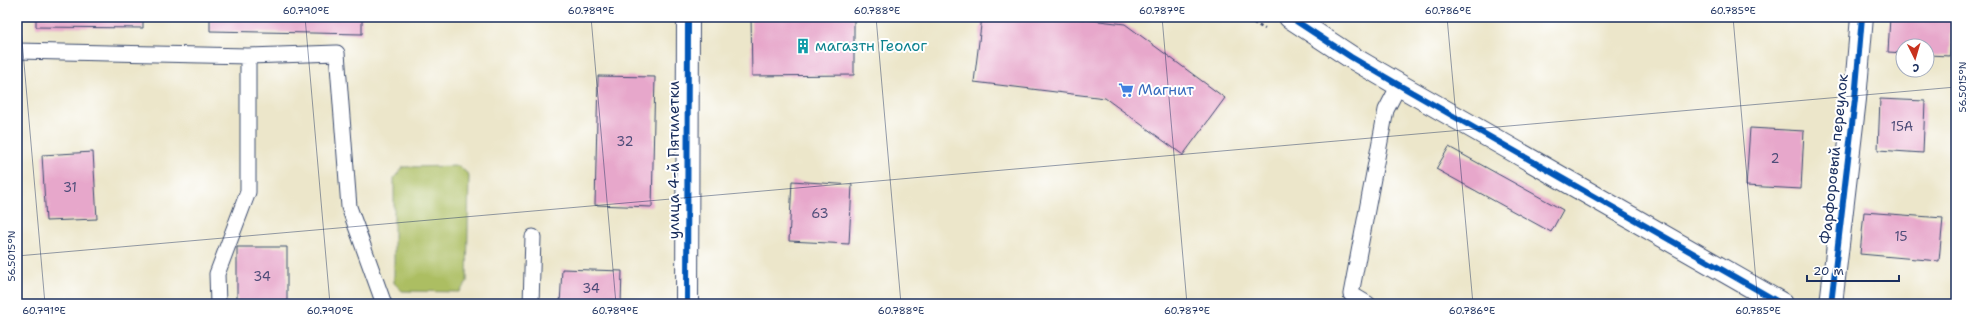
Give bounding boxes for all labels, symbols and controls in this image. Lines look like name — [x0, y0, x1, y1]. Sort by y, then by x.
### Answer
text: 60.790°E — [283, 4, 329, 17]
text: 60.789°E — [568, 4, 614, 17]
text: 60.788°E — [854, 4, 900, 17]
text: 60.787°E — [1139, 4, 1185, 17]
text: 60.786°E — [1425, 4, 1471, 17]
text: 60.785°E — [1710, 4, 1756, 17]
place label: магазтн Геолог — [815, 36, 927, 56]
building icon: магазтн Геолог — [794, 37, 812, 55]
north arrow — [1895, 38, 1935, 78]
text: С — [1912, 60, 1920, 75]
text: 56.5015°N — [1956, 62, 1969, 113]
street label: Фарфоровый переулок — [1815, 73, 1853, 245]
place label: Магнит — [1138, 80, 1194, 100]
street label: улица 4-й Пятилетки — [664, 81, 684, 239]
supermarket icon: Магнит — [1117, 81, 1135, 99]
house number: 15А — [1891, 118, 1913, 135]
house number: 32 — [616, 133, 634, 150]
house number: 2 — [1770, 150, 1780, 167]
house number: 31 — [63, 179, 77, 196]
house number: 63 — [811, 205, 829, 222]
house number: 15 — [1894, 228, 1908, 245]
text: 56.5015°N — [5, 231, 18, 282]
scale bar — [1807, 257, 1899, 283]
text: 20 m — [1813, 263, 1844, 279]
house number: 34 — [253, 268, 271, 285]
house number: 34 — [582, 280, 600, 297]
text: 60.791°E — [22, 304, 66, 317]
text: 60.790°E — [307, 304, 353, 317]
text: 60.789°E — [592, 304, 638, 317]
text: 60.788°E — [878, 304, 924, 317]
text: 60.787°E — [1164, 304, 1210, 317]
text: 60.786°E — [1449, 304, 1495, 317]
text: 60.785°E — [1735, 304, 1781, 317]

